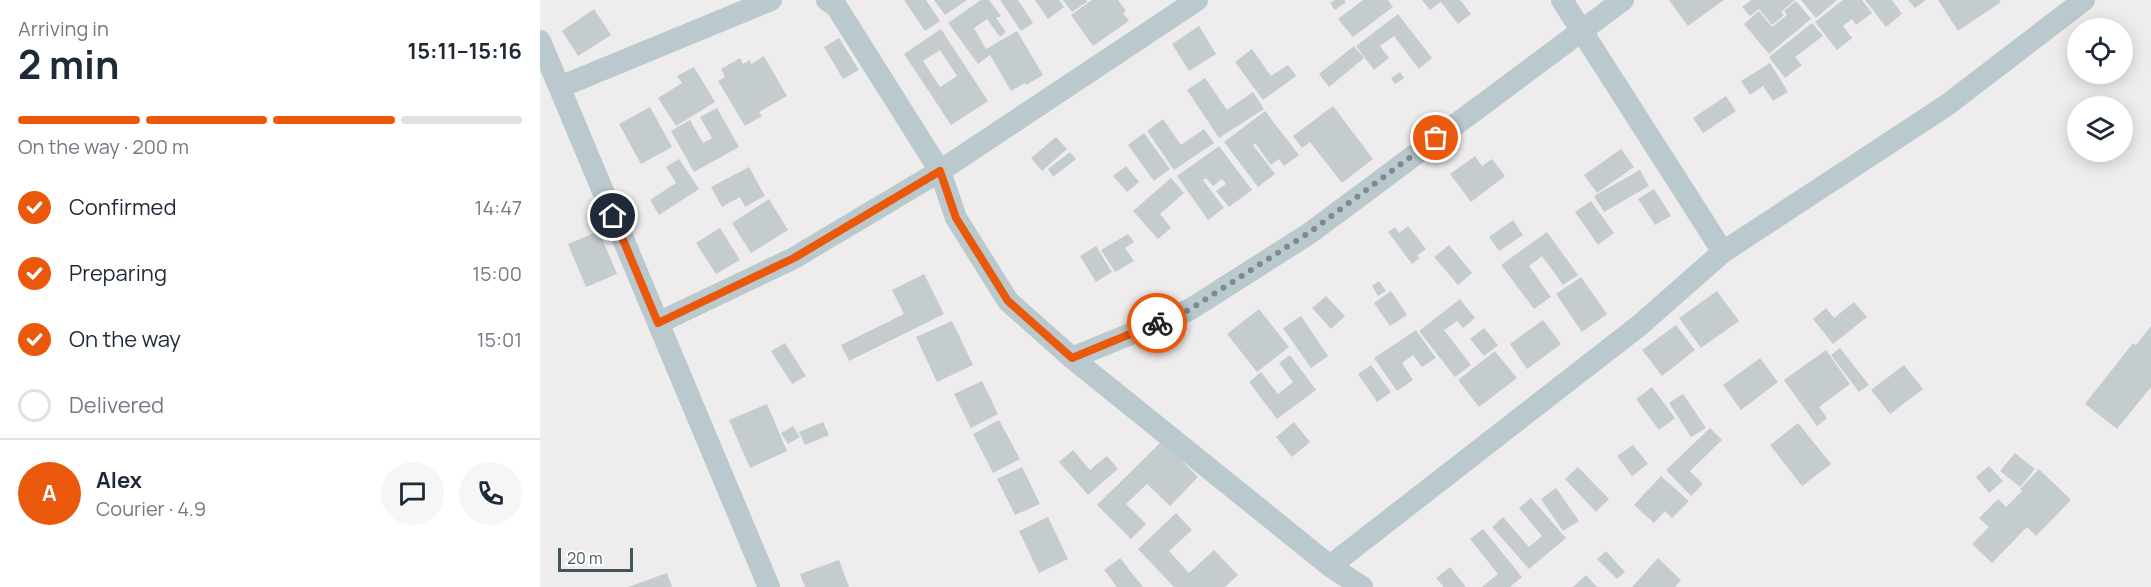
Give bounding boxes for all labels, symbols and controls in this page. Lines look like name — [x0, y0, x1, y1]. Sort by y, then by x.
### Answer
text: Arriving in — [18, 15, 109, 42]
map controls — [2067, 18, 2133, 162]
button: locate — [2067, 18, 2133, 84]
text: 15:11–15:16 — [408, 36, 522, 66]
text: 2 min — [18, 37, 119, 91]
button: layers — [2067, 96, 2133, 162]
pin — [1410, 112, 1461, 163]
icon: bag — [1419, 121, 1452, 154]
text: On the way · 200 m — [18, 133, 189, 160]
pin — [587, 190, 638, 241]
icon: check — [18, 191, 51, 224]
text: Confirmed — [69, 192, 177, 222]
text: 14:47 — [475, 194, 522, 221]
icon: home — [596, 199, 629, 232]
icon: check — [18, 257, 51, 290]
text: Preparing — [69, 258, 167, 288]
text: 15:00 — [472, 260, 522, 287]
courier — [1127, 293, 1187, 353]
icon: bike — [1141, 307, 1174, 340]
icon: check — [18, 323, 51, 356]
text: On the way — [69, 324, 181, 354]
text: 15:01 — [477, 326, 522, 353]
text: Delivered — [69, 390, 164, 420]
button: chat — [381, 462, 444, 525]
button: phone — [459, 462, 522, 525]
text: Alex — [96, 465, 142, 495]
text: A — [42, 478, 57, 508]
text: Courier · 4.9 — [96, 495, 206, 522]
scale bar — [558, 545, 633, 572]
text: 20 m — [567, 547, 603, 569]

